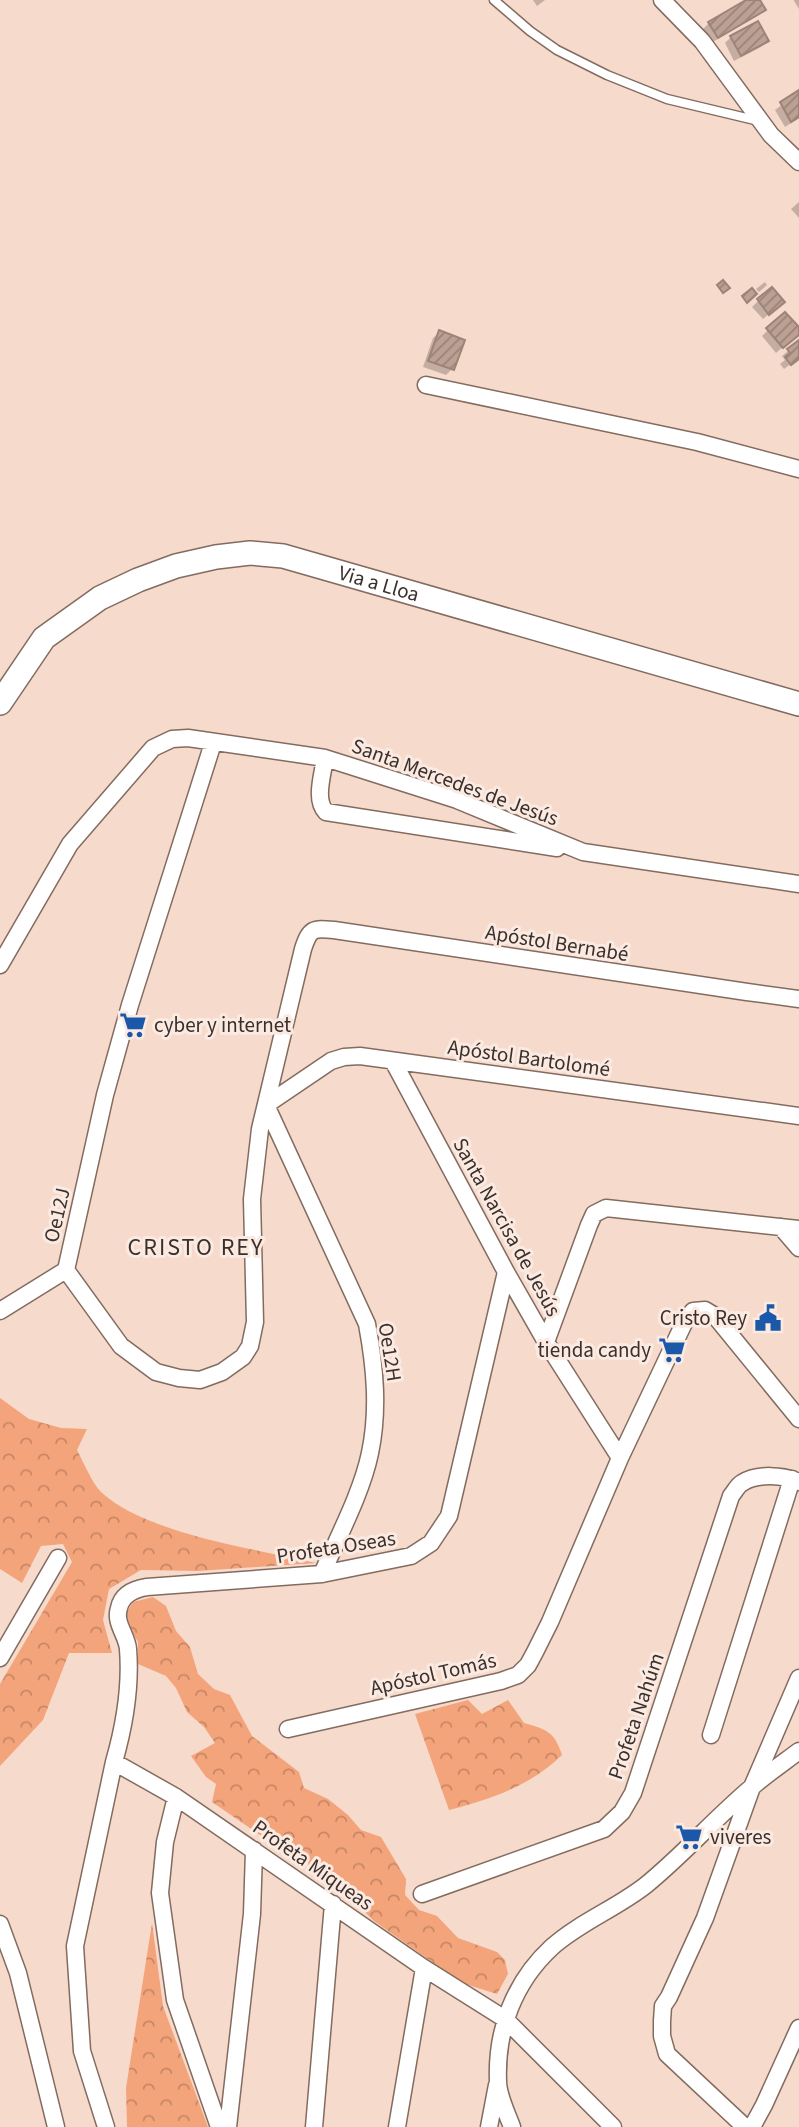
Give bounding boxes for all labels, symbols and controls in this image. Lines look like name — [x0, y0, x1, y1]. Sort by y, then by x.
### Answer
street label: Via a Lloa — [335, 558, 423, 609]
street label: Santa Mercedes de Jesús — [348, 731, 563, 833]
street label: Apóstol Bernabé — [483, 917, 631, 969]
supermarket icon: cyber y internet — [118, 1010, 148, 1040]
place label: cyber y internet — [154, 1010, 291, 1040]
street label: Apóstol Bartolomé — [446, 1032, 612, 1084]
street label: Santa Narcisa de Jesús — [445, 1132, 569, 1322]
street label: Oe12J — [36, 1185, 78, 1245]
district label: CRISTO REY — [128, 1230, 264, 1265]
place label: Cristo Rey — [660, 1303, 747, 1333]
public building icon: Cristo Rey — [753, 1303, 783, 1333]
street label: Oe12H — [371, 1321, 409, 1383]
place label: tienda candy — [537, 1335, 651, 1365]
supermarket icon: tienda candy — [657, 1335, 687, 1365]
street label: Profeta Oseas — [274, 1523, 398, 1571]
street label: Apóstol Tomás — [367, 1645, 499, 1703]
street label: Profeta Nahúm — [600, 1649, 672, 1783]
street label: Profeta Miqueas — [247, 1812, 379, 1918]
supermarket icon: viveres — [674, 1822, 704, 1852]
place label: viveres — [710, 1822, 772, 1852]

